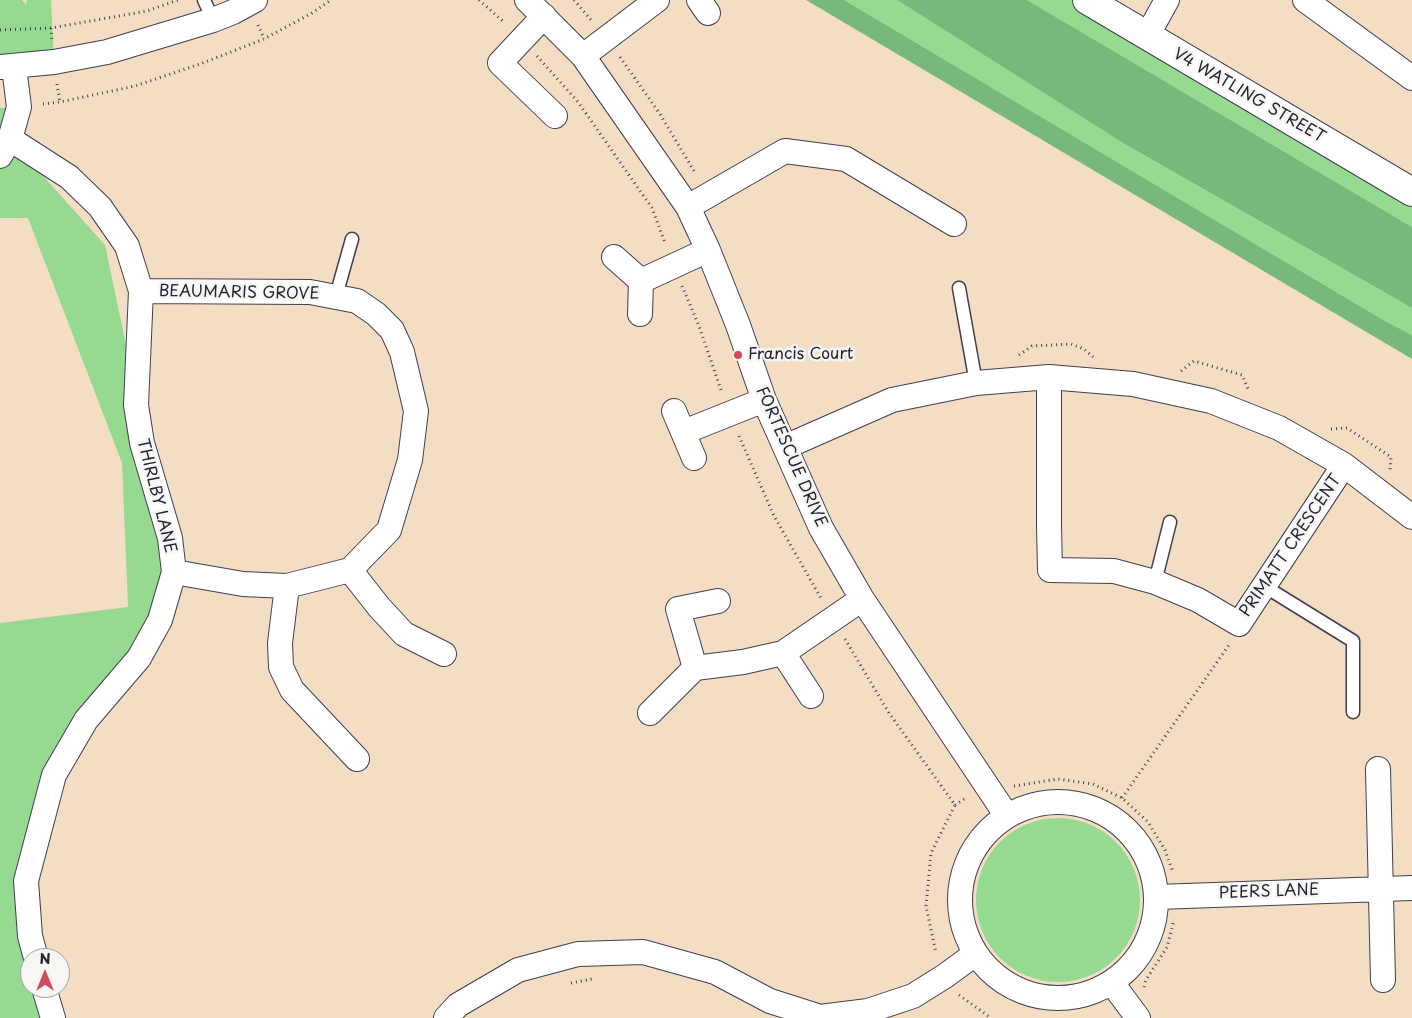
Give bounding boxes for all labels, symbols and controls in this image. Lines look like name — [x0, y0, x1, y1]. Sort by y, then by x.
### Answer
street label: V4 WATLING STREET — [1170, 45, 1328, 147]
street label: BEAUMARIS GROVE — [159, 282, 319, 304]
place label: Francis Court — [748, 345, 853, 365]
marker: Francis Court — [732, 349, 744, 361]
street label: FORTESCUE DRIVE — [751, 384, 831, 530]
street label: THIRLBY LANE — [132, 437, 180, 555]
street label: PRIMATT CRESCENT — [1236, 471, 1346, 621]
street label: PEERS LANE — [1218, 881, 1320, 903]
north arrow — [20, 948, 70, 998]
text: N — [39, 948, 51, 969]

